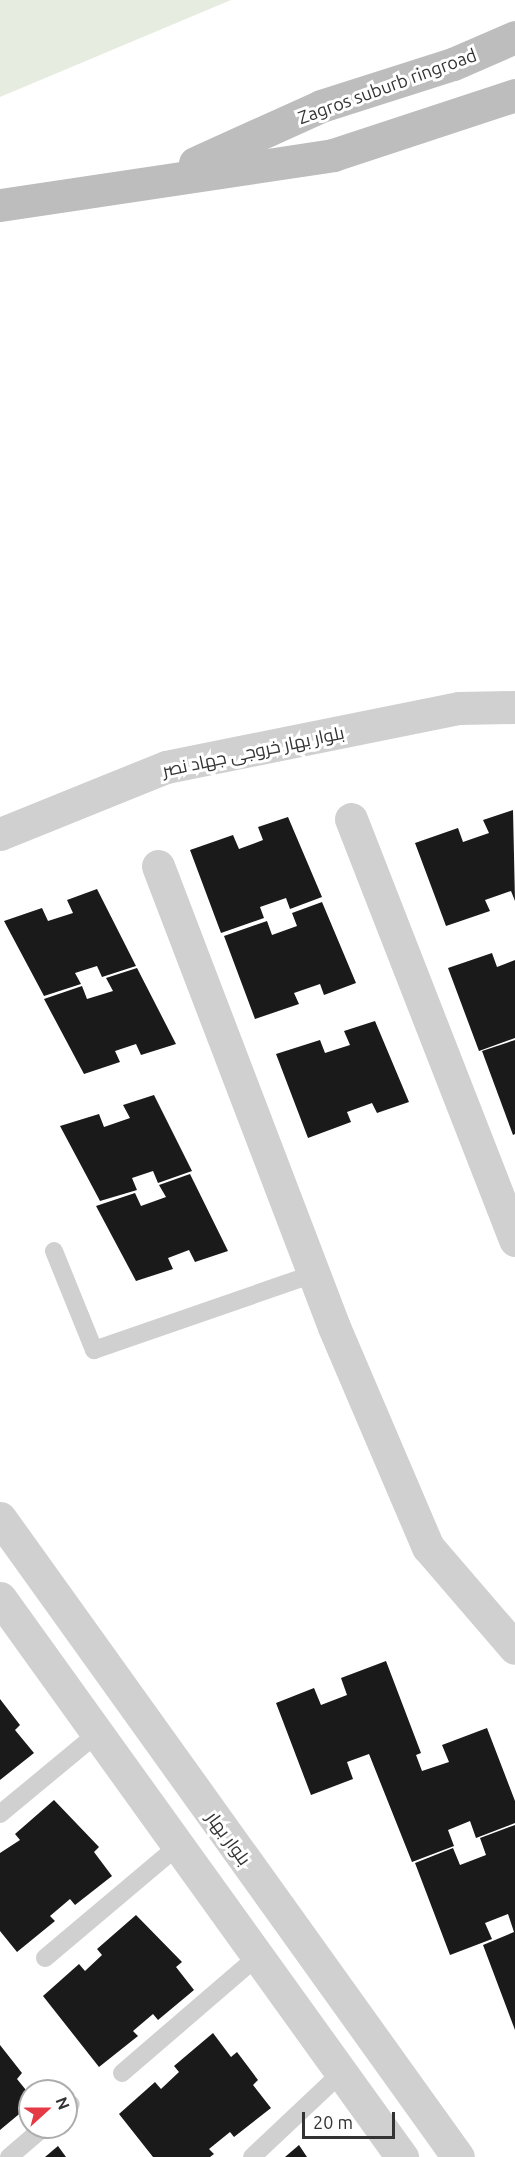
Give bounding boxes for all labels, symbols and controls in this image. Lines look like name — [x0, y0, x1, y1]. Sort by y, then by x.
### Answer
street label: Zagros suburb ringroad — [295, 44, 479, 128]
street label: بلوار بهار خروجی جهاد نصر — [160, 721, 346, 781]
street label: بلوار بهار — [202, 1807, 256, 1869]
north arrow — [18, 2079, 78, 2139]
text: N — [52, 2094, 73, 2112]
scale bar — [305, 2100, 398, 2138]
text: 20 m — [313, 2112, 353, 2132]

